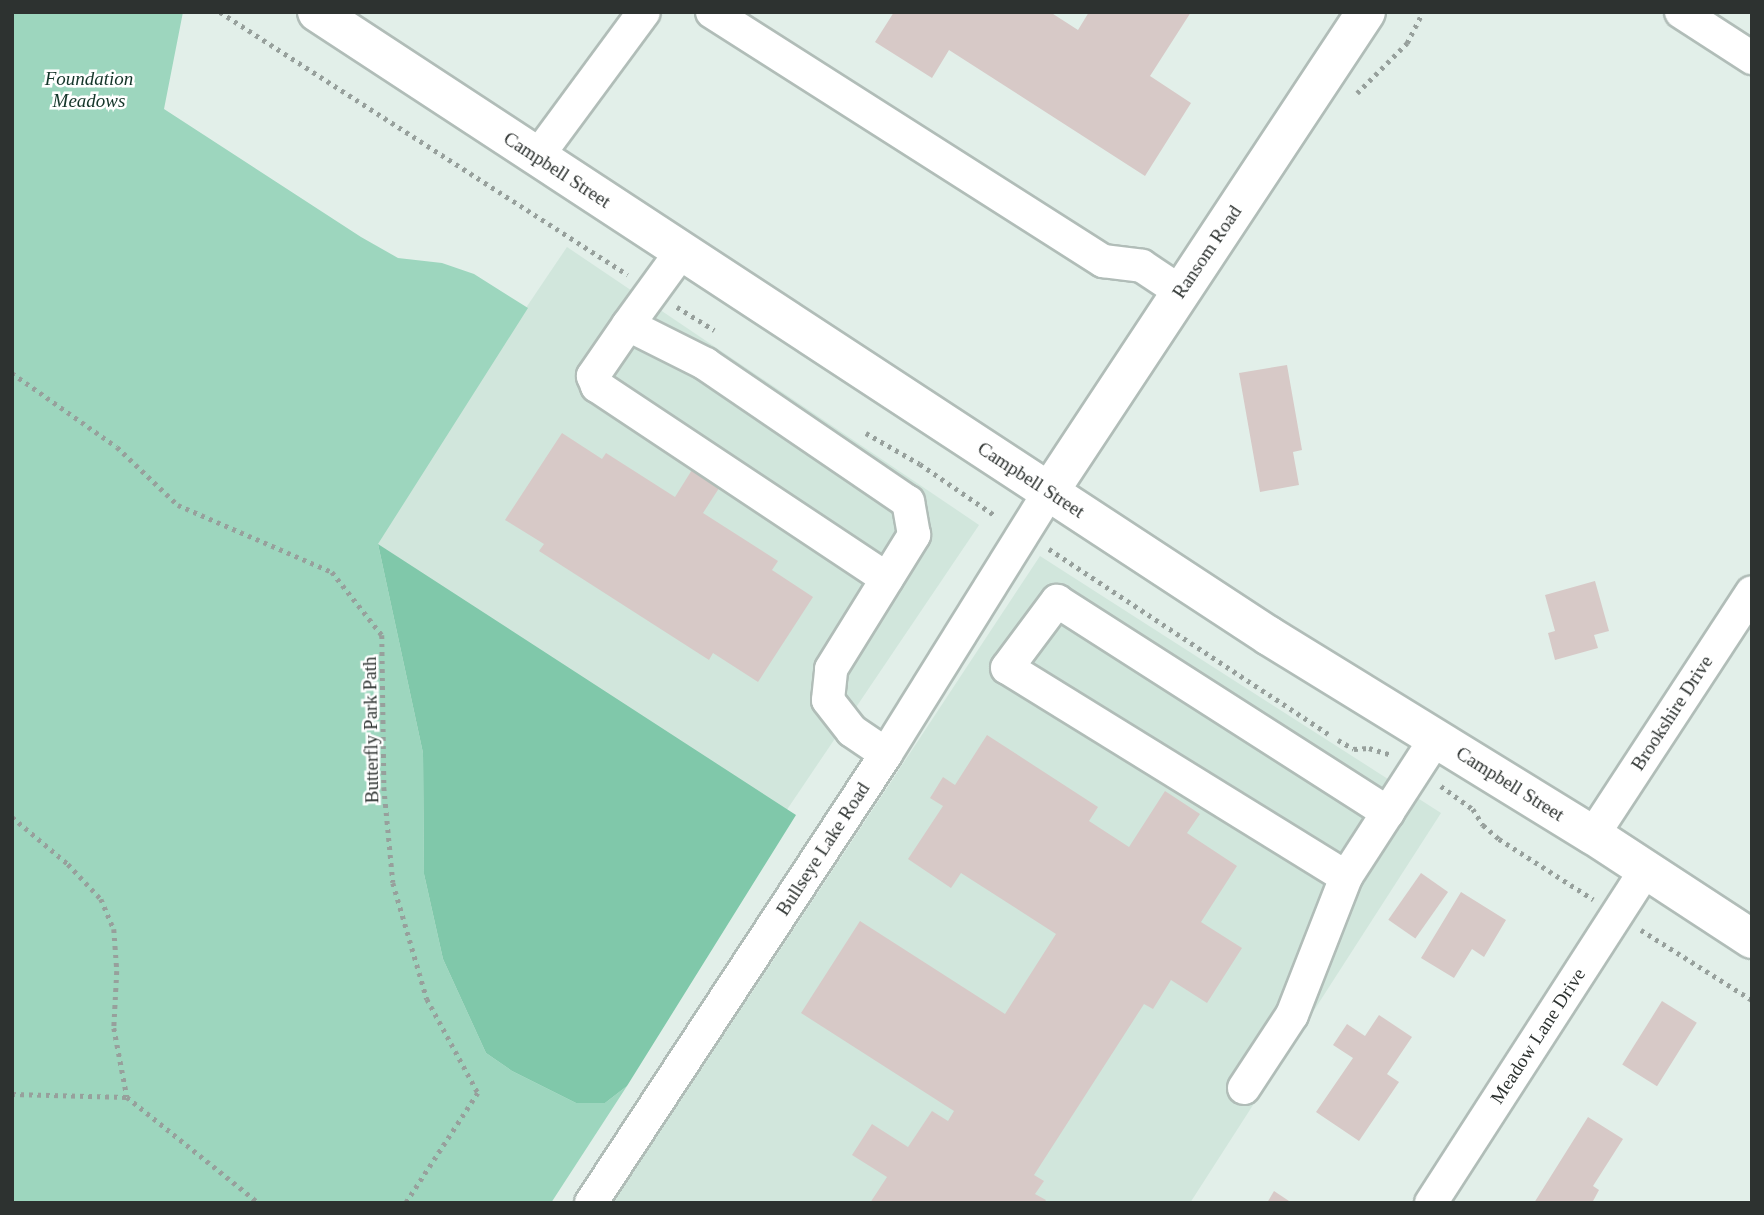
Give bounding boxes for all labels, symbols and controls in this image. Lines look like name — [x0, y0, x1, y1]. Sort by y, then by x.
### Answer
park label: Foundation Meadows — [45, 68, 133, 112]
street label: Campbell Street — [499, 127, 615, 213]
street label: Ransom Road — [1168, 201, 1246, 303]
street label: Campbell Street — [973, 437, 1089, 523]
street label: Brookshire Drive — [1626, 651, 1718, 775]
street label: Butterfly Park Path — [358, 656, 384, 804]
street label: Campbell Street — [1452, 742, 1568, 826]
street label: Bullseye Lake Road — [771, 778, 875, 920]
street label: Meadow Lane Drive — [1486, 964, 1590, 1108]

